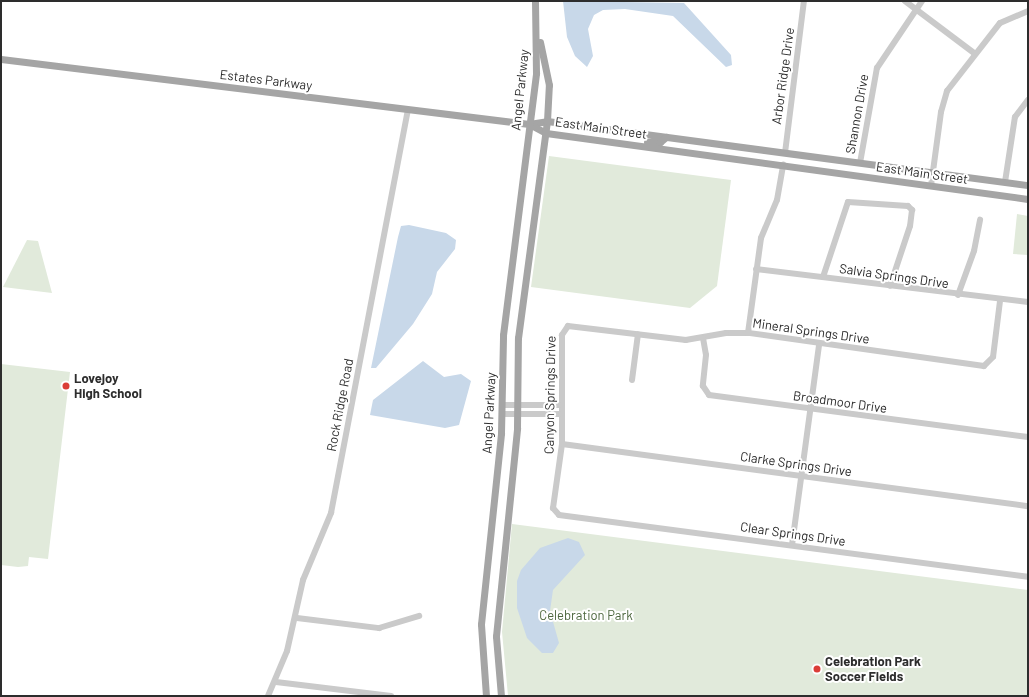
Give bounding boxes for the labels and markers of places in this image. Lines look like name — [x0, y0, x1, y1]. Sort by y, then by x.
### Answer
place label: Lovejoy High School — [74, 371, 142, 402]
marker: Lovejoy High School — [61, 381, 71, 391]
place label: Celebration Park Soccer Fields — [825, 654, 921, 685]
marker: Celebration Park Soccer Fields — [812, 664, 822, 674]

